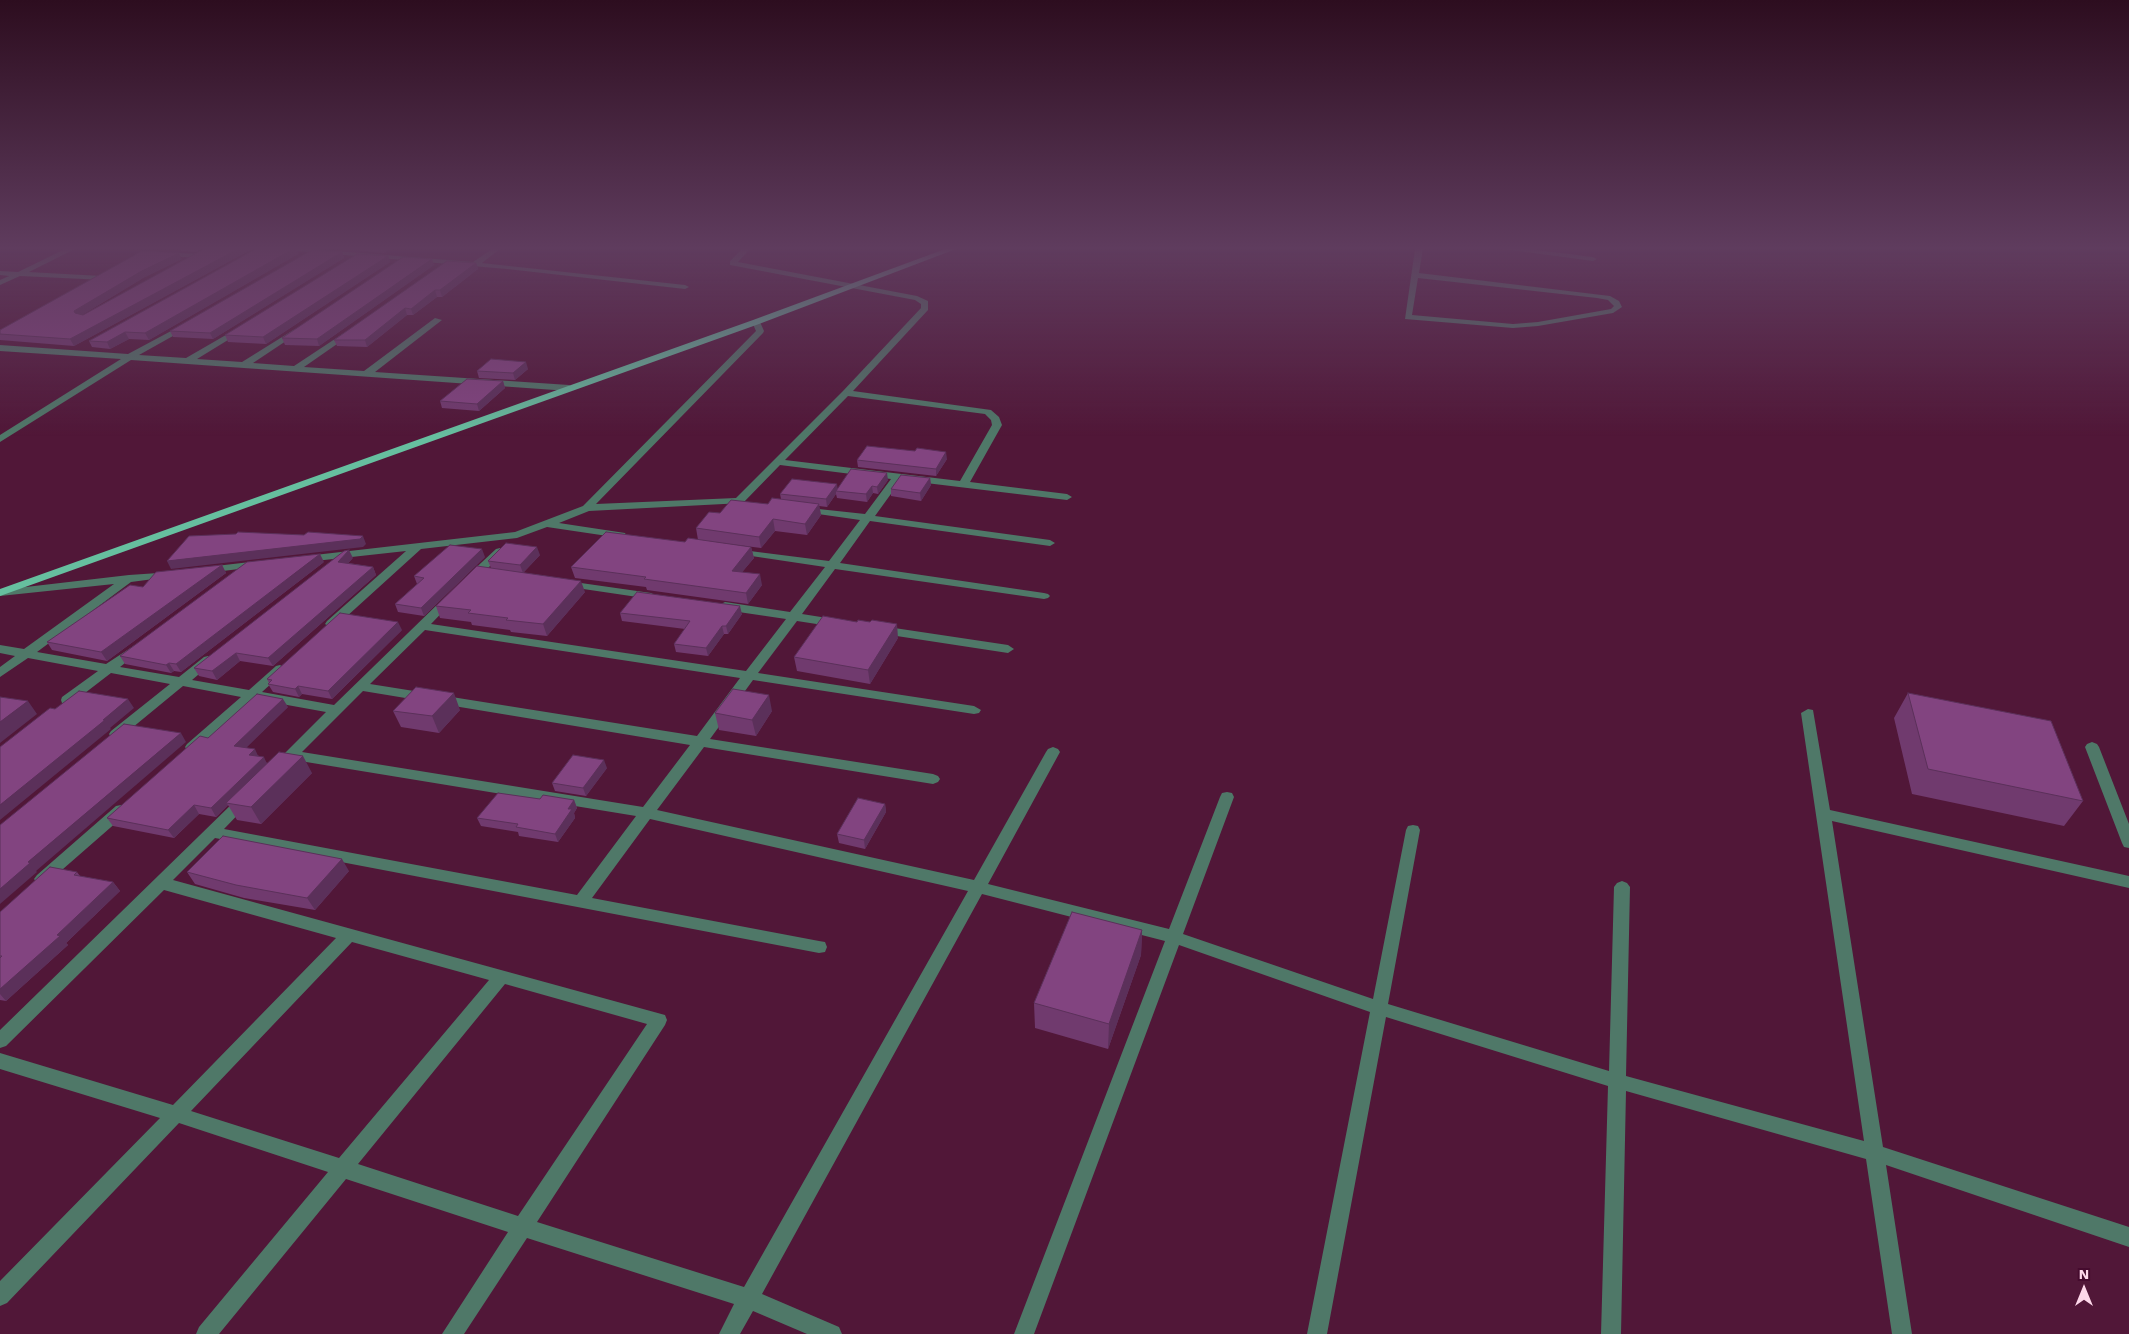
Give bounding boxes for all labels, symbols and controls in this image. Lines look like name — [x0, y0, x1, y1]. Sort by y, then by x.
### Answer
north arrow — [2059, 1264, 2109, 1314]
text: N — [2079, 1266, 2089, 1282]

